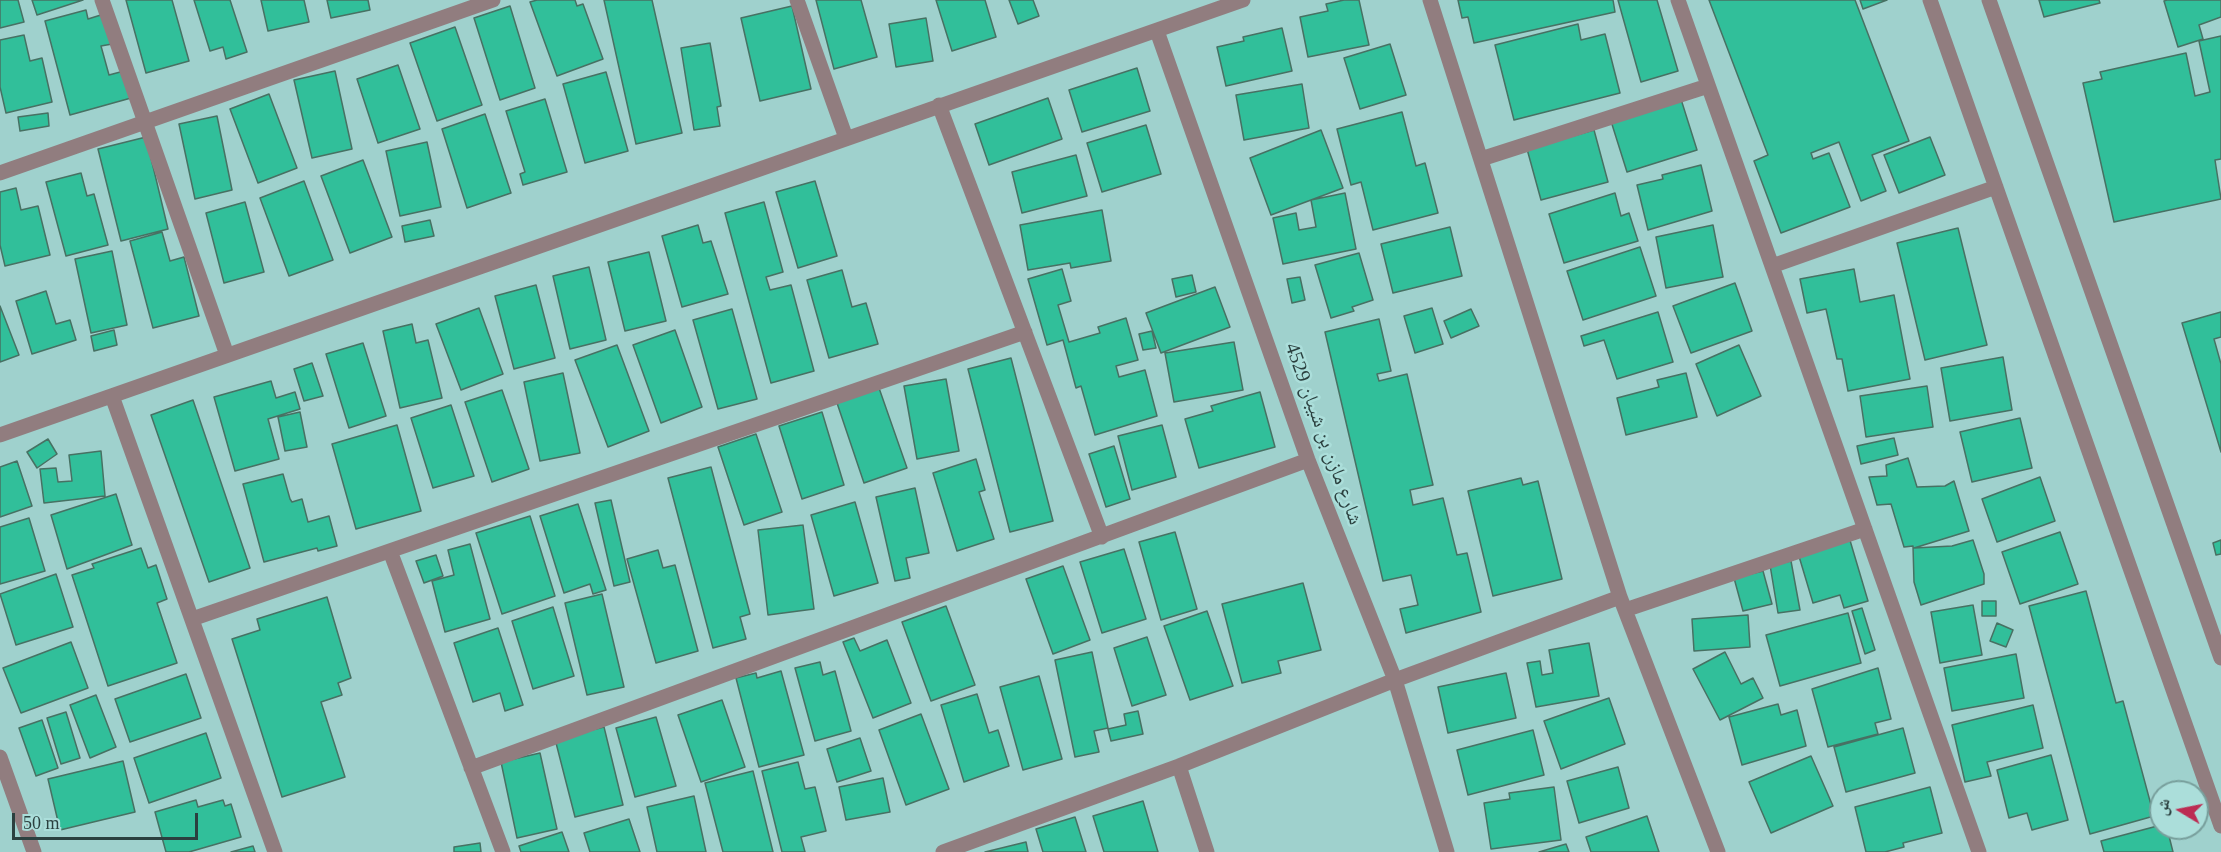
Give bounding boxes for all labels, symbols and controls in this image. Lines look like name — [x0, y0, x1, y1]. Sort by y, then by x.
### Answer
street label: شارع مازن بن شيبان 4529 — [1279, 340, 1367, 528]
north arrow — [2149, 780, 2209, 840]
text: ش — [2153, 797, 2173, 817]
scale bar — [15, 801, 201, 839]
text: 50 m — [23, 813, 60, 833]

